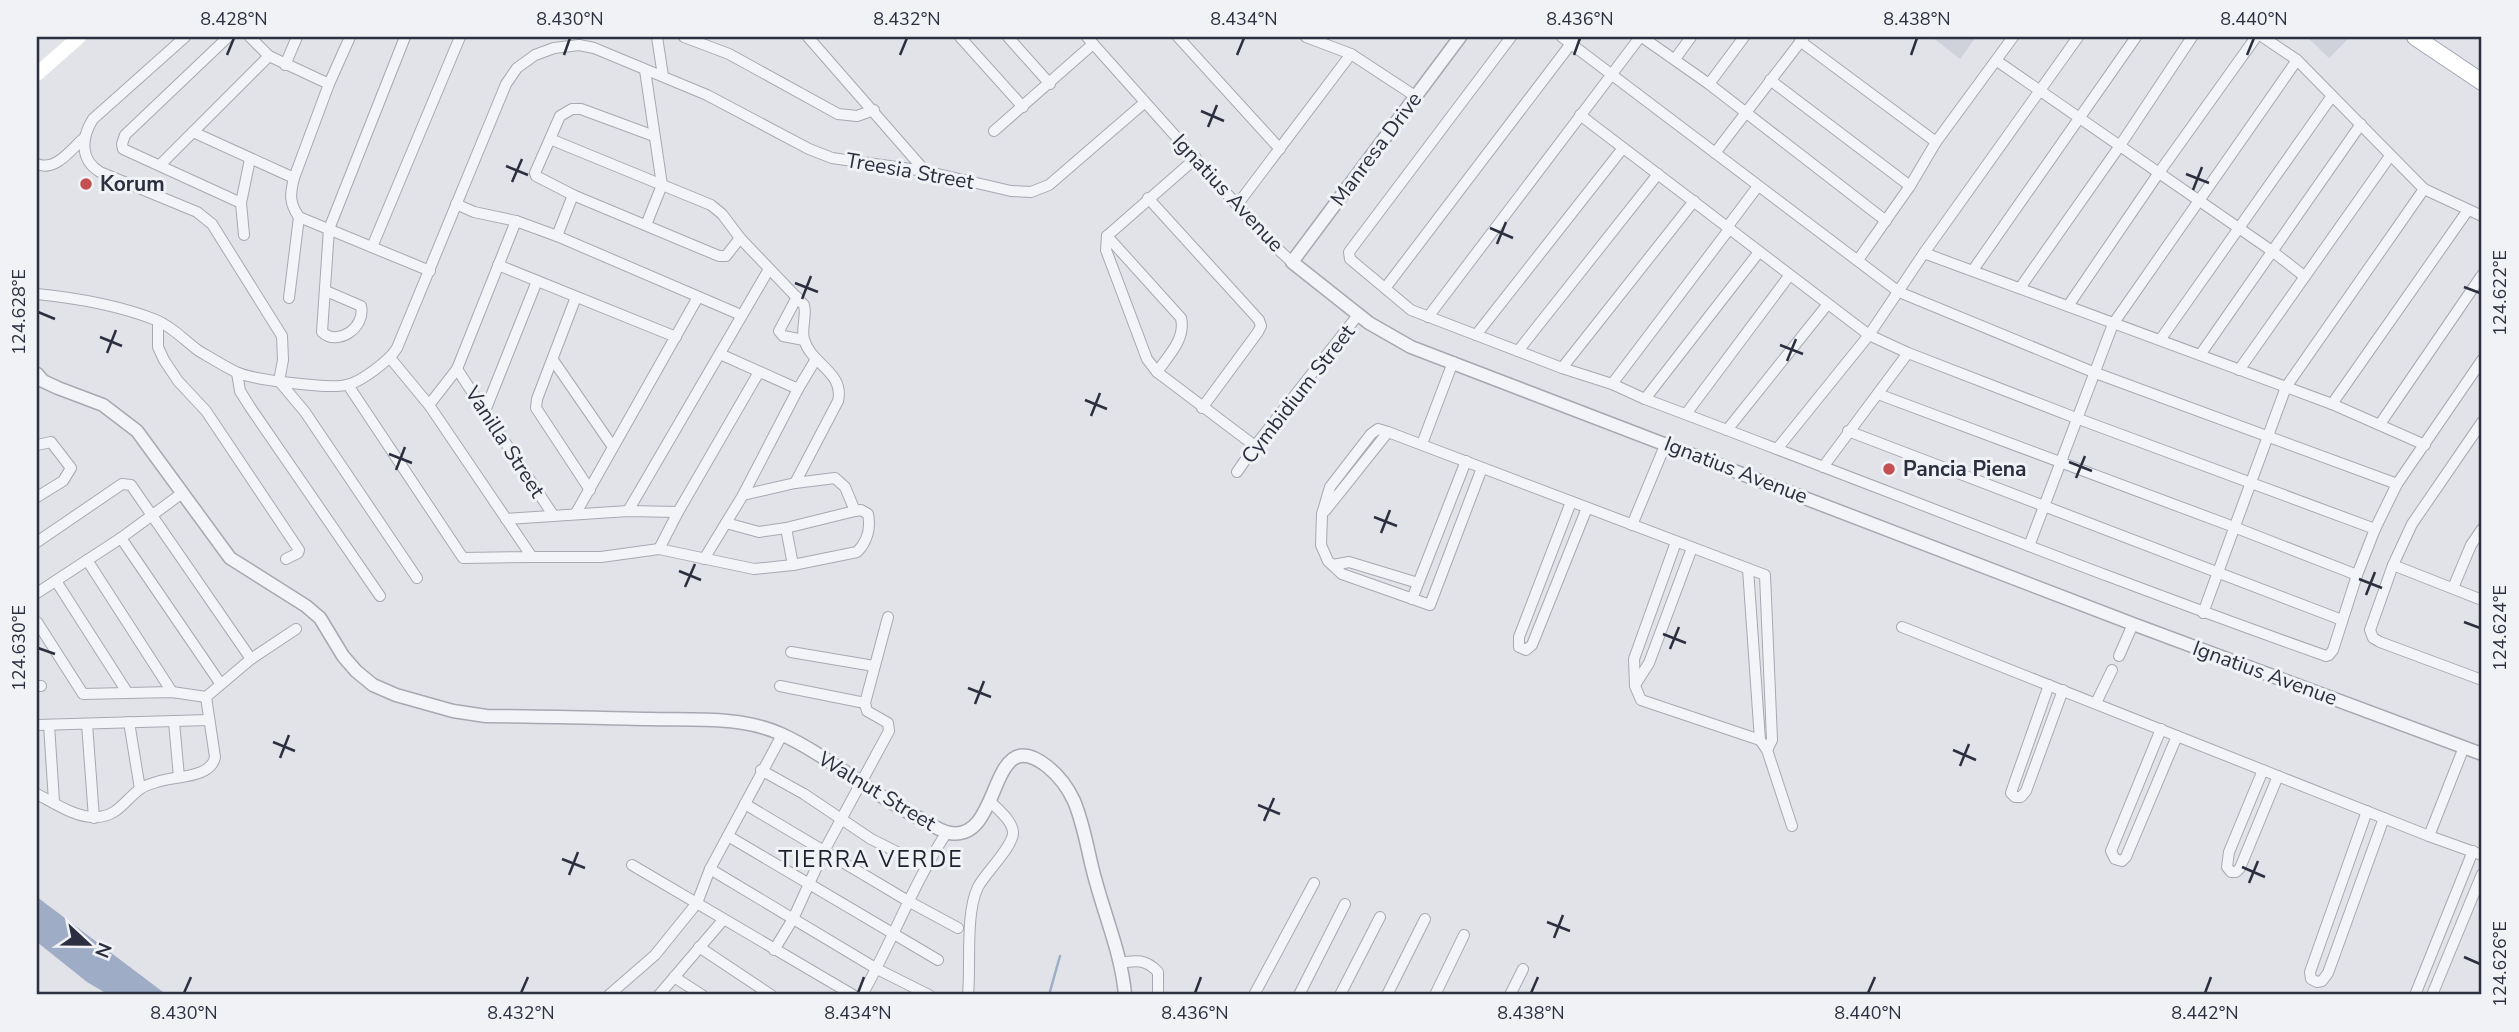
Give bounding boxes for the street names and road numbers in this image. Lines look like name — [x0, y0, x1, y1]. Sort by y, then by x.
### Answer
street label: Manresa Drive — [1324, 86, 1428, 212]
street label: Ignatius Avenue — [1166, 128, 1290, 258]
street label: Treesia Street — [844, 146, 977, 196]
street label: Cymbidium Street — [1235, 318, 1361, 469]
street label: Vanilla Street — [458, 380, 552, 504]
street label: Ignatius Avenue — [1660, 430, 1812, 510]
street label: Ignatius Avenue — [2189, 634, 2341, 712]
street label: Walnut Street — [813, 745, 942, 838]

